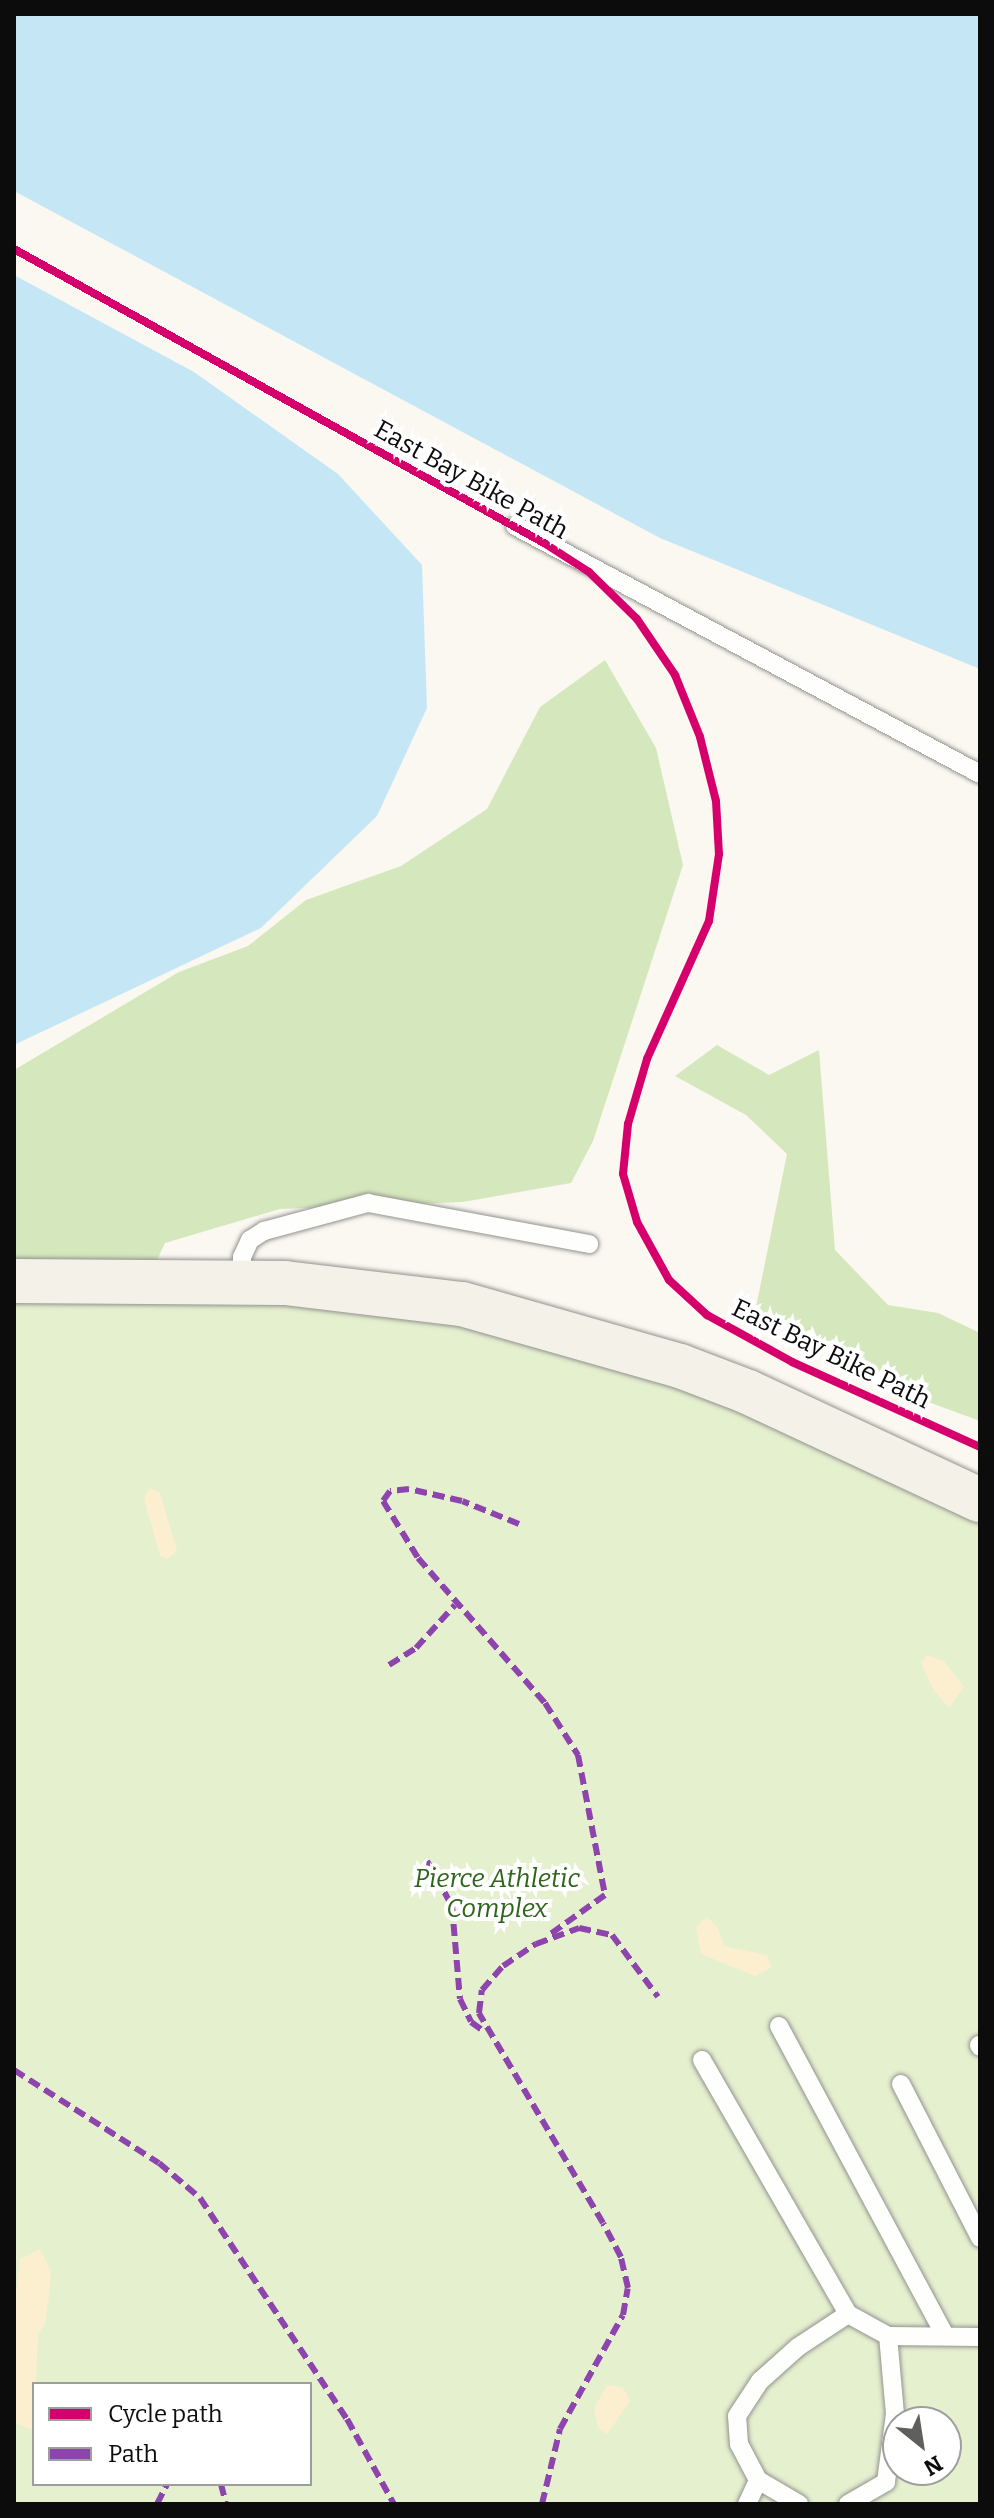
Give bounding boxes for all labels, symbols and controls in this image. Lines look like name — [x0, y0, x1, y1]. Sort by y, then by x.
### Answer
street label: East Bay Bike Path — [368, 414, 574, 546]
street label: East Bay Bike Path — [727, 1292, 935, 1416]
park label: Pierce Athletic Complex — [414, 1863, 580, 1924]
legend — [32, 2382, 312, 2486]
text: Cycle path — [108, 2400, 223, 2428]
north arrow — [882, 2406, 962, 2486]
text: Path — [108, 2440, 158, 2468]
text: N — [919, 2450, 947, 2481]

